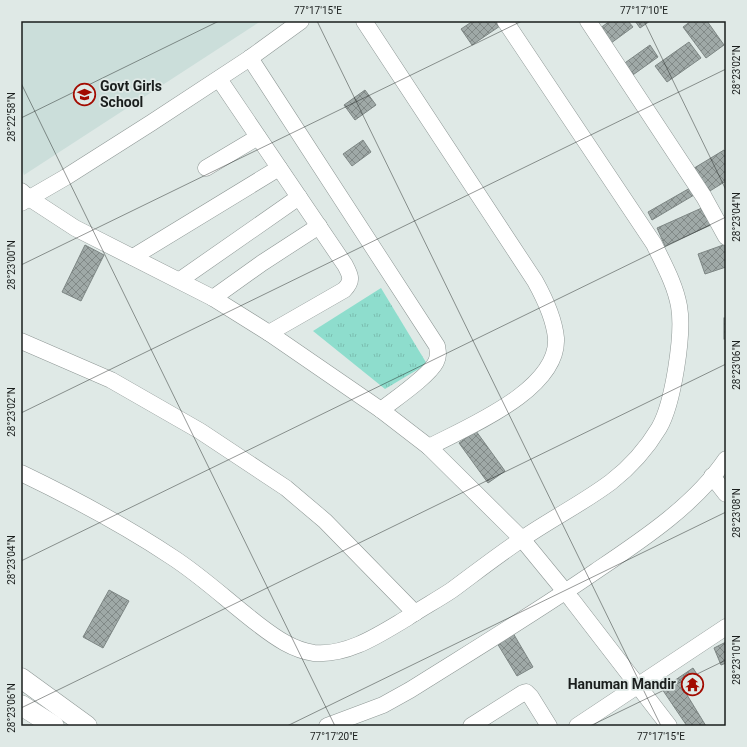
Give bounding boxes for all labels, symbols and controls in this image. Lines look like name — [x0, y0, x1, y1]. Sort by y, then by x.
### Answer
text: 77°17'15"E — [294, 5, 342, 16]
text: 77°17'10"E — [620, 5, 668, 16]
text: 28°23'02"N — [731, 45, 742, 95]
place label: Govt Girls School — [100, 78, 162, 110]
school or university icon: Govt Girls School — [72, 81, 98, 107]
text: 28°22'58"N — [6, 92, 17, 142]
text: 28°23'04"N — [731, 192, 742, 242]
text: 28°23'00"N — [6, 240, 17, 290]
text: 28°23'06"N — [731, 340, 742, 390]
text: 28°23'02"N — [6, 387, 17, 437]
text: 28°23'08"N — [731, 488, 742, 538]
text: 28°23'04"N — [6, 535, 17, 585]
text: 28°23'10"N — [731, 635, 742, 685]
temple icon: Hanuman Mandir — [679, 671, 705, 697]
place label: Hanuman Mandir — [568, 676, 676, 692]
text: 28°23'06"N — [6, 683, 17, 733]
text: 77°17'20"E — [310, 731, 358, 742]
text: 77°17'15"E — [637, 731, 685, 742]

